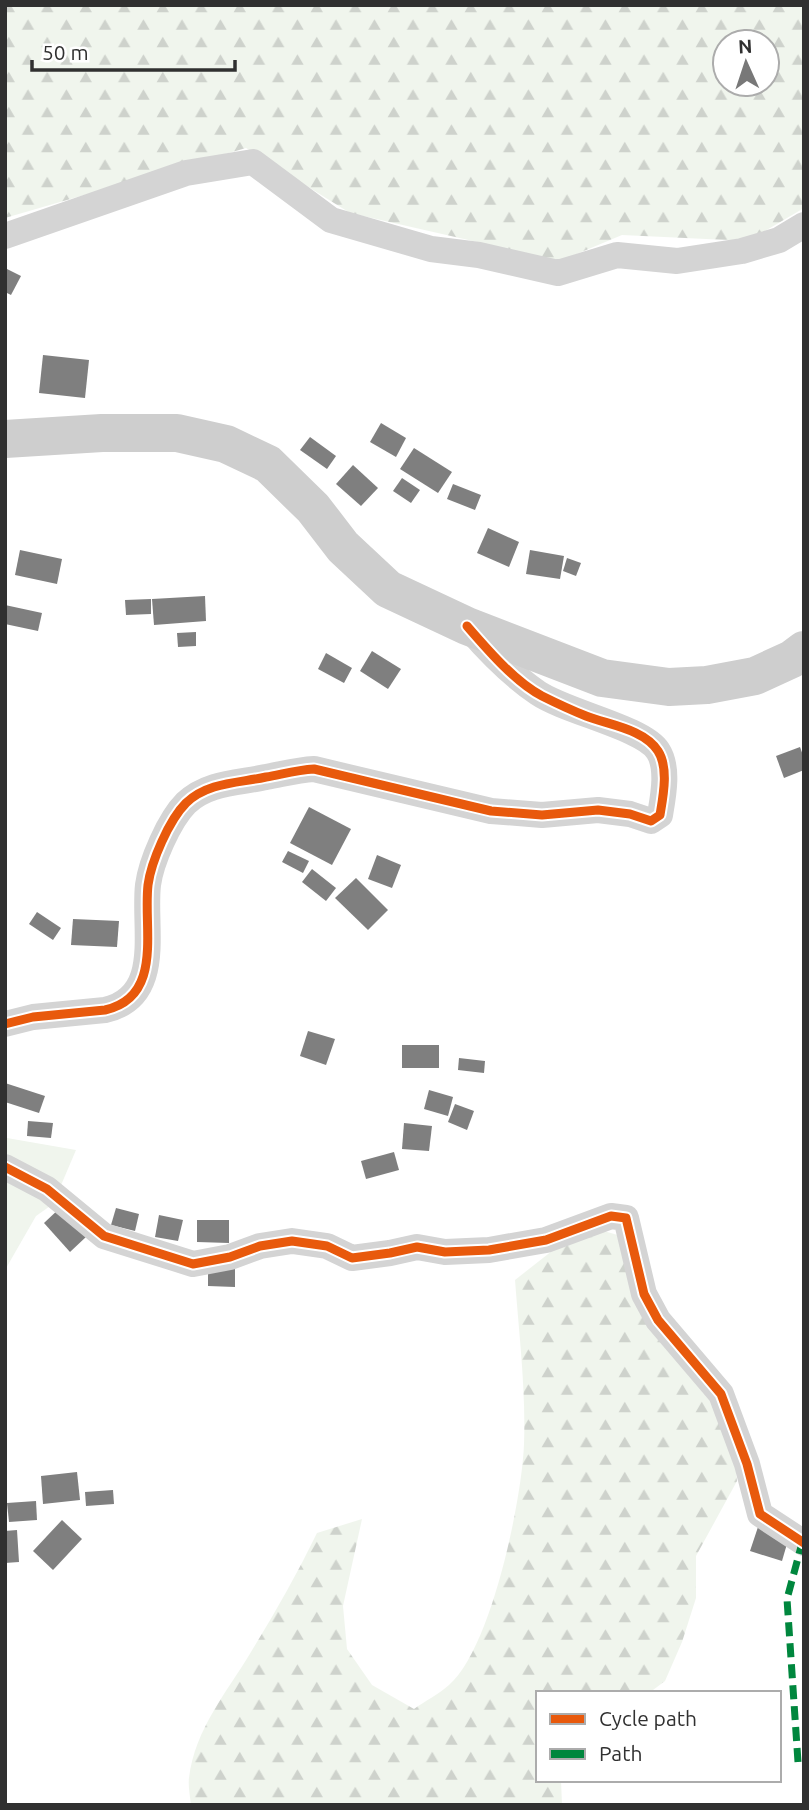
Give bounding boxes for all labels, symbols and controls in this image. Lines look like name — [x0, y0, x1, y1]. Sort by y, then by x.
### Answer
scale bar — [32, 28, 234, 72]
north arrow — [711, 28, 781, 98]
text: N — [737, 35, 753, 57]
text: 50 m — [42, 40, 89, 64]
legend — [536, 1691, 781, 1782]
text: Cycle path — [599, 1706, 697, 1730]
text: Path — [599, 1741, 642, 1765]

